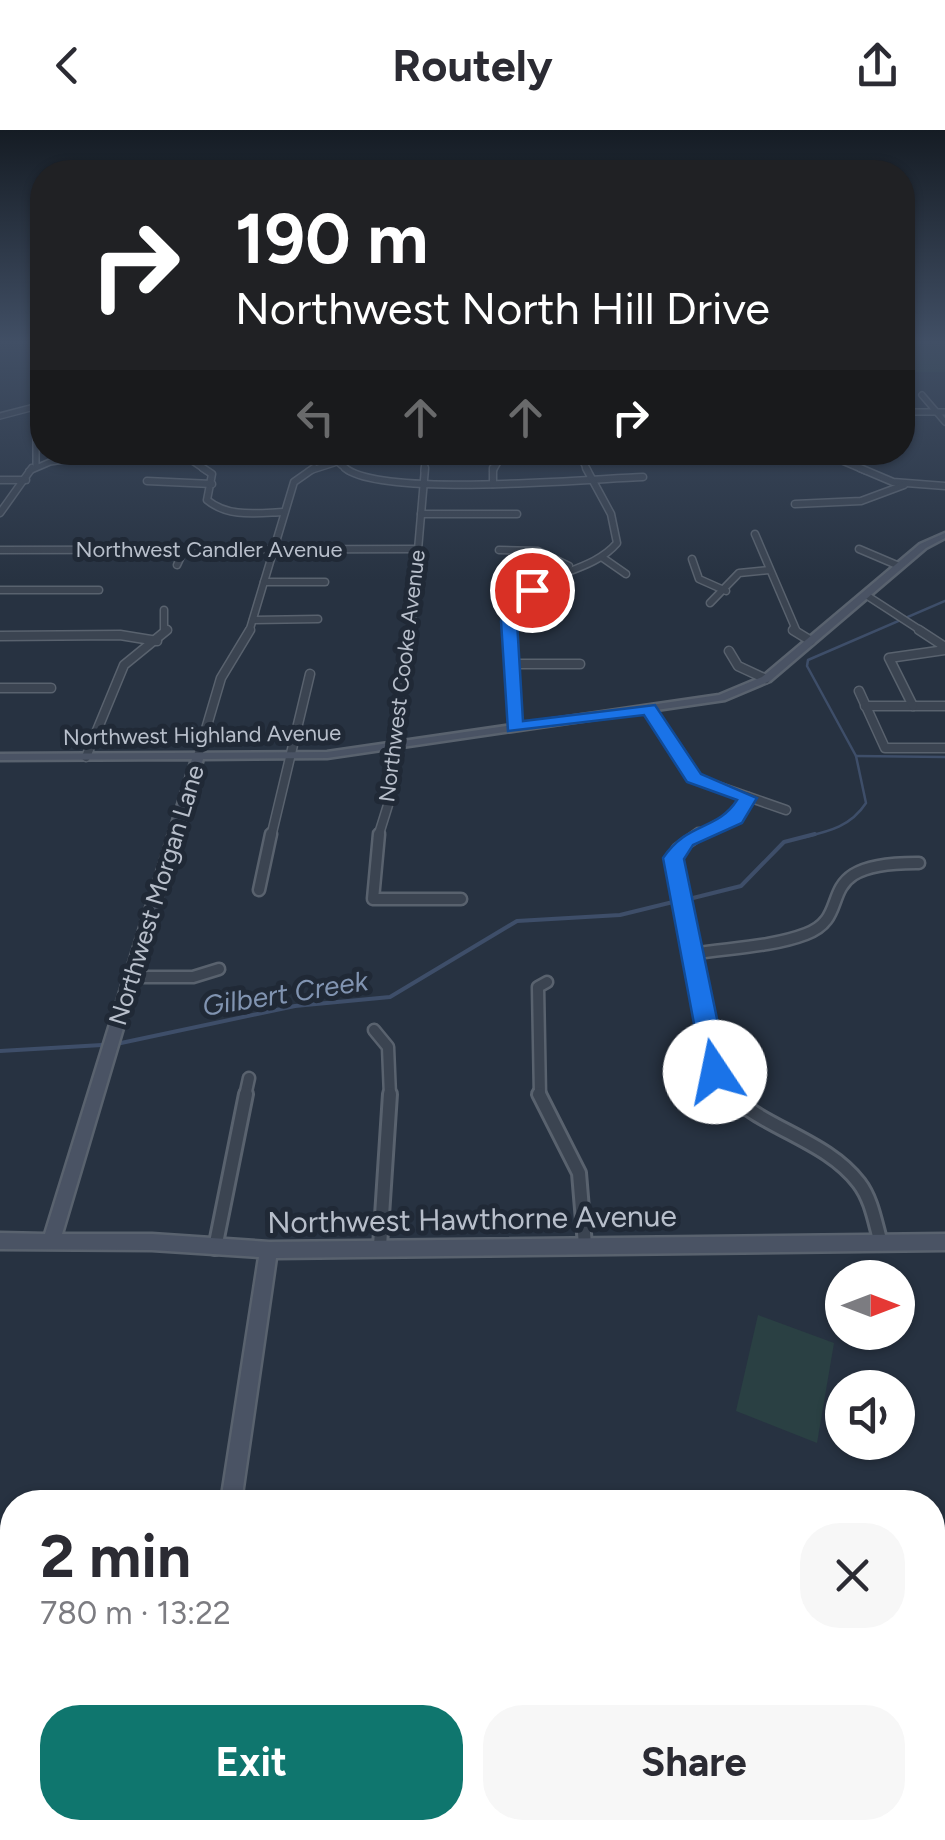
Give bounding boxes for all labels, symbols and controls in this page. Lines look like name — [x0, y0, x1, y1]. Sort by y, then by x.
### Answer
icon: back — [40, 38, 95, 93]
text: Routely — [392, 38, 553, 92]
icon: share — [850, 38, 905, 93]
text: 190 m — [235, 196, 428, 281]
icon: right — [70, 200, 200, 330]
text: Northwest North Hill Drive — [235, 281, 770, 335]
icon: left — [288, 390, 343, 445]
icon: ahead — [393, 390, 448, 445]
icon: ahead — [498, 390, 553, 445]
icon: right — [603, 390, 658, 445]
street label: Northwest Candler Avenue — [75, 536, 343, 563]
street label: Northwest Cooke Avenue — [373, 548, 431, 804]
pin — [490, 548, 575, 633]
icon: arrive — [505, 563, 560, 618]
street label: Northwest Highland Avenue — [63, 719, 341, 751]
street label: Northwest Morgan Lane — [102, 761, 210, 1029]
water label: Gilbert Creek — [200, 963, 372, 1023]
position arrow — [663, 1020, 767, 1124]
street label: Northwest Hawthorne Avenue — [267, 1197, 677, 1241]
north arrow — [825, 1260, 915, 1350]
map controls — [825, 1260, 915, 1460]
button: sound — [825, 1370, 915, 1460]
text: 2 min — [40, 1520, 191, 1592]
button: close — [800, 1523, 905, 1628]
text: 780 m · 13:22 — [40, 1594, 231, 1632]
button: Exit — [40, 1705, 463, 1820]
button: Share — [483, 1705, 905, 1820]

